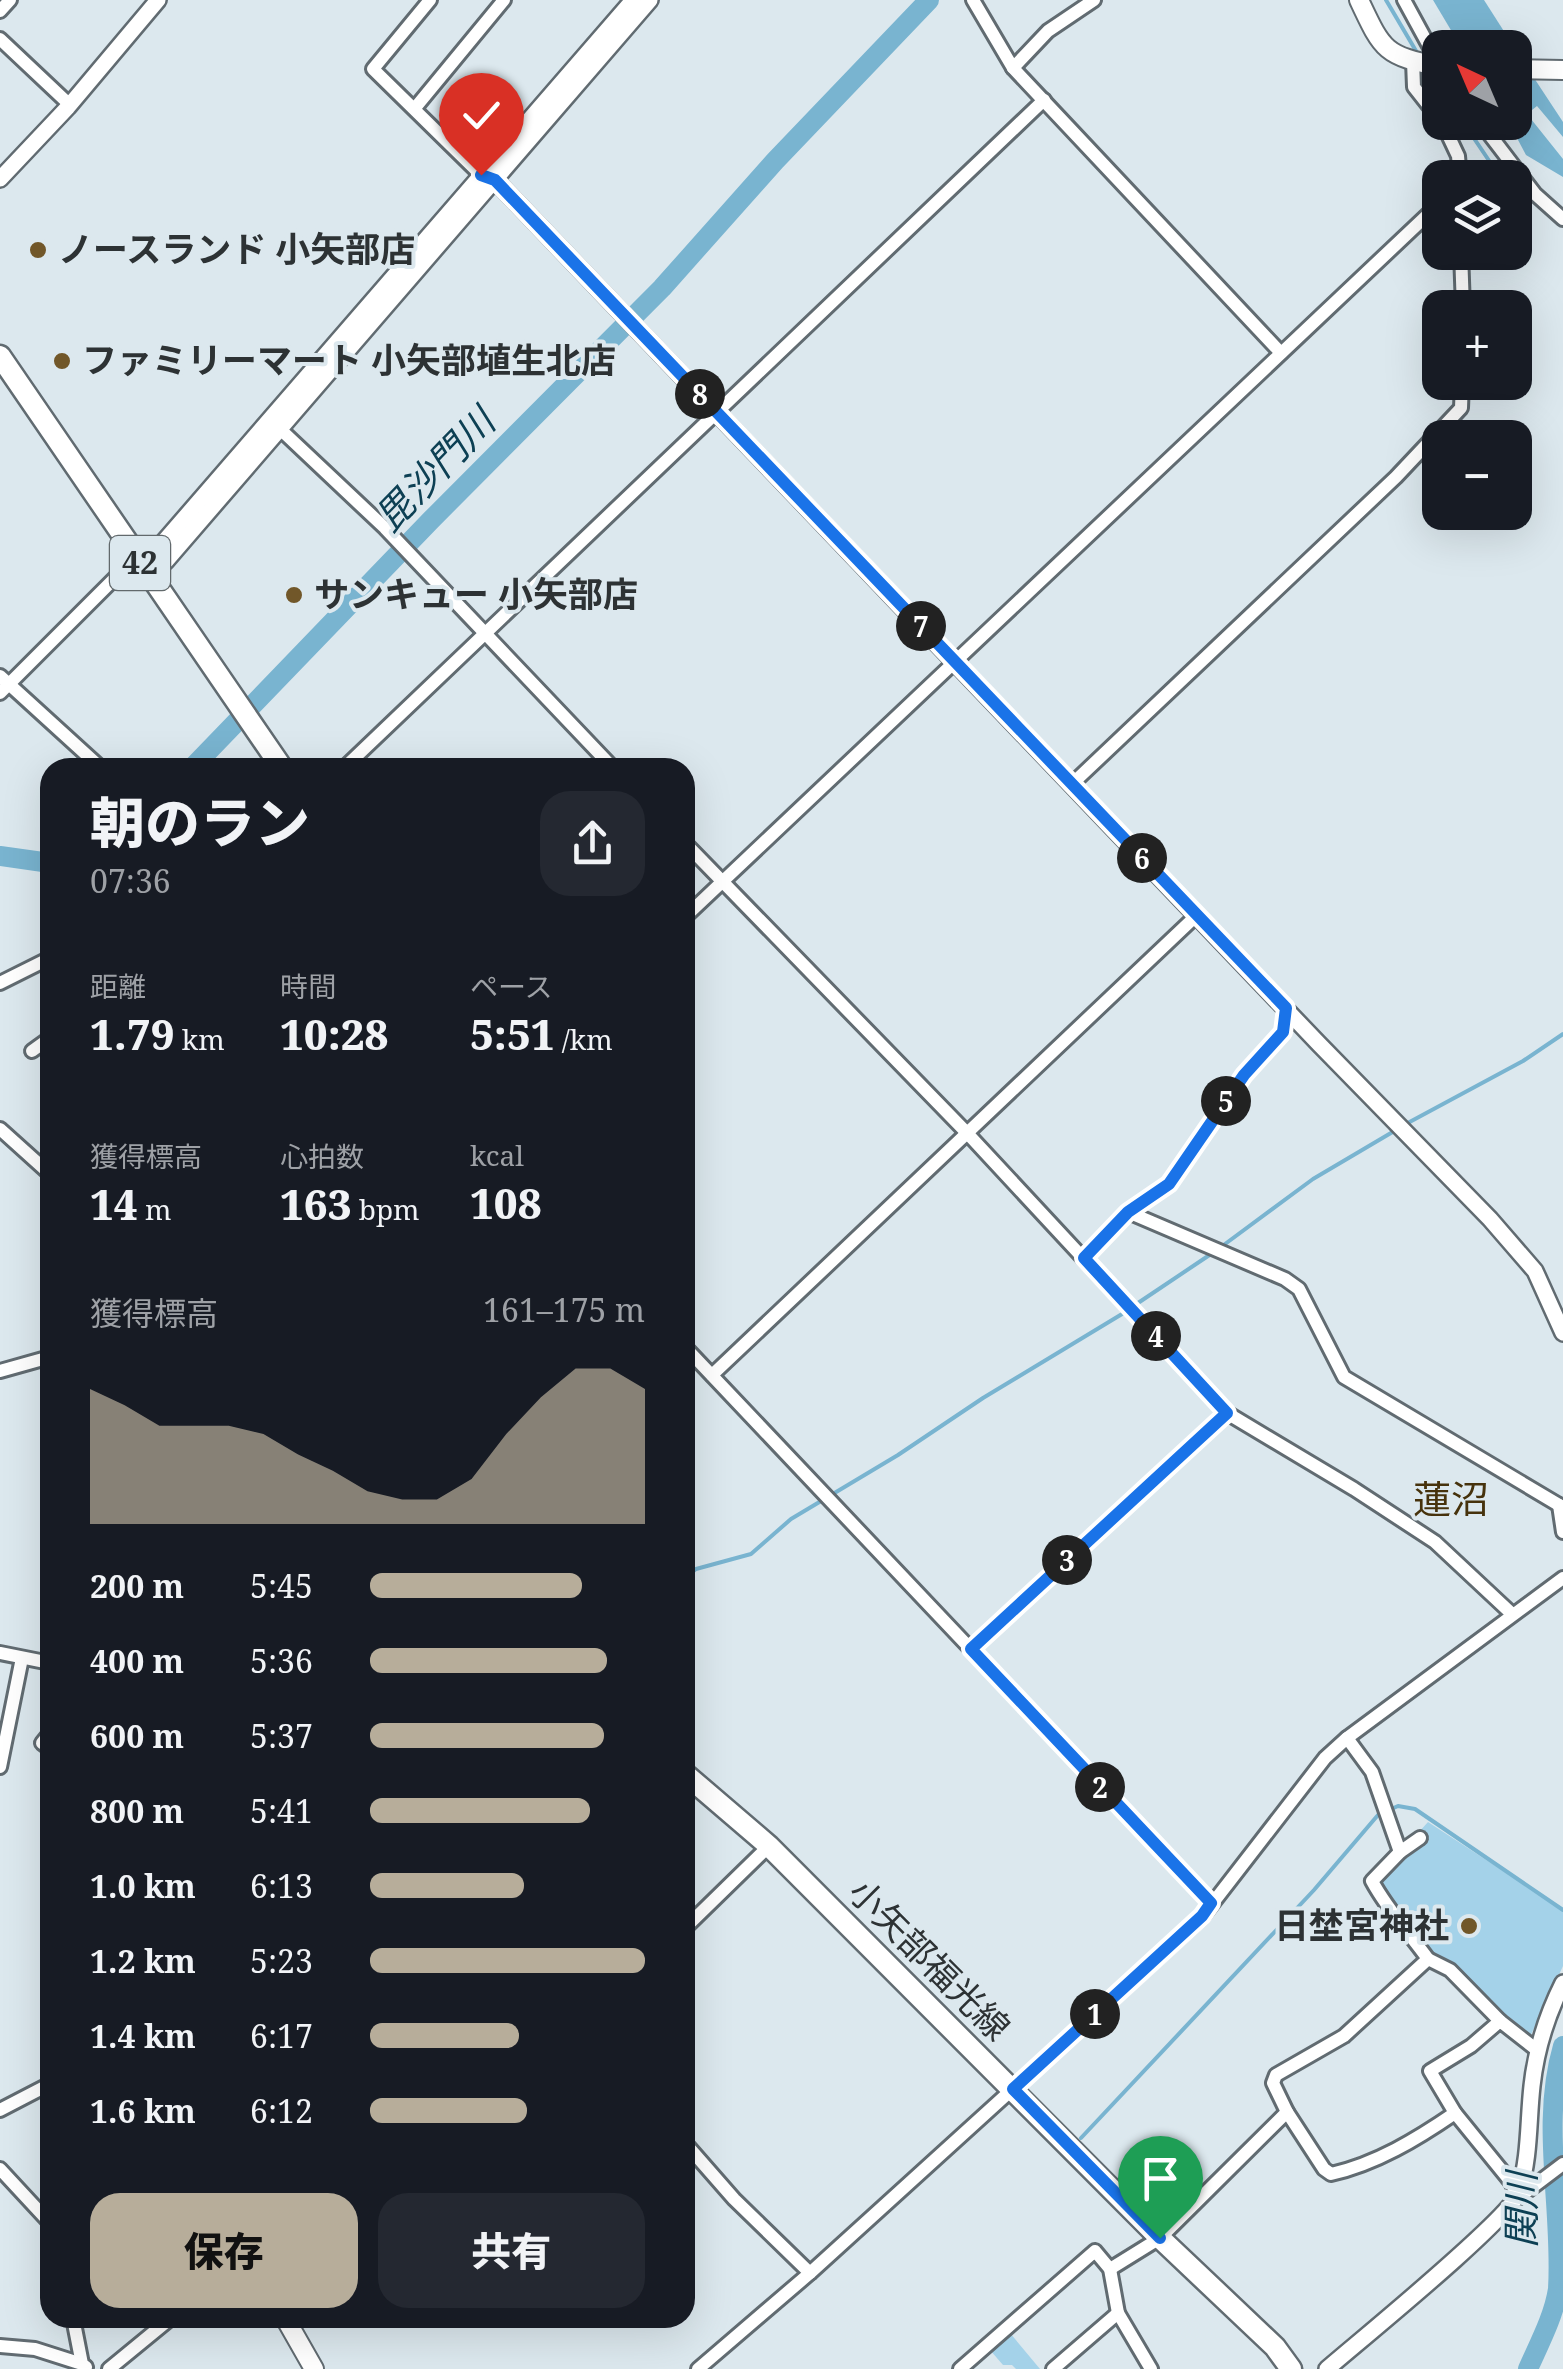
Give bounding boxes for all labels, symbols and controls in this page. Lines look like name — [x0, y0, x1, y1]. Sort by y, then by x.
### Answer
north arrow — [1422, 30, 1532, 140]
map controls — [1422, 30, 1532, 530]
pin — [439, 73, 524, 176]
icon: check — [454, 88, 509, 143]
button: layers — [1422, 160, 1532, 270]
place label: ノースランド 小矢部店 — [58, 225, 415, 272]
marker: ノースランド 小矢部店 — [27, 239, 49, 261]
button: + — [1422, 290, 1532, 400]
place label: ファミリーマート 小矢部埴生北店 — [82, 336, 616, 383]
marker: ファミリーマート 小矢部埴生北店 — [51, 350, 73, 372]
pin: 8 — [675, 369, 725, 419]
text: 8 — [692, 375, 708, 413]
water label: 毘沙門川 — [362, 393, 508, 541]
button: − — [1422, 420, 1532, 530]
road number: 42 — [110, 536, 170, 590]
place label: サンキュー 小矢部店 — [314, 570, 638, 617]
marker: サンキュー 小矢部店 — [283, 584, 305, 606]
pin: 7 — [896, 601, 946, 651]
text: 7 — [913, 607, 929, 645]
text: 朝のラン — [90, 784, 310, 859]
button: share — [540, 791, 645, 896]
pin: 6 — [1117, 833, 1167, 883]
text: 6 — [1134, 839, 1150, 877]
text: 07:36 — [90, 859, 171, 902]
text: 距離 — [90, 967, 146, 1005]
text: 時間 — [280, 967, 336, 1005]
text: ペース — [470, 967, 553, 1005]
text: 1.79 — [90, 1005, 175, 1062]
text: 10:28 — [280, 1005, 388, 1062]
text: 5:51 — [470, 1005, 555, 1062]
text: km — [175, 1020, 225, 1058]
text: /km — [555, 1020, 613, 1058]
pin: 5 — [1201, 1076, 1251, 1126]
text: 5 — [1218, 1082, 1234, 1120]
text: kcal — [470, 1136, 524, 1174]
text: 獲得標高 — [90, 1137, 202, 1175]
text: 心拍数 — [280, 1137, 364, 1175]
text: 108 — [470, 1174, 541, 1231]
text: 14 — [90, 1175, 138, 1232]
text: 163 — [280, 1175, 351, 1232]
text: m — [138, 1190, 171, 1228]
text: bpm — [351, 1190, 420, 1228]
text: 161–175 m — [483, 1288, 645, 1331]
text: 獲得標高 — [90, 1291, 218, 1334]
pin: 4 — [1131, 1311, 1181, 1361]
text: 4 — [1148, 1317, 1164, 1355]
district label: 蓮沼 — [1413, 1472, 1489, 1524]
pin: 3 — [1042, 1535, 1092, 1585]
text: 3 — [1059, 1541, 1075, 1579]
text: 200 m — [90, 1564, 184, 1607]
text: 5:45 — [250, 1564, 313, 1607]
text: 400 m — [90, 1639, 184, 1682]
text: 5:36 — [250, 1639, 313, 1682]
text: 600 m — [90, 1714, 184, 1757]
text: 5:37 — [250, 1714, 313, 1757]
pin: 2 — [1075, 1762, 1125, 1812]
text: 2 — [1092, 1768, 1108, 1806]
text: 800 m — [90, 1789, 184, 1832]
text: 5:41 — [250, 1789, 313, 1832]
text: 1.0 km — [90, 1864, 196, 1907]
text: 6:13 — [250, 1864, 313, 1907]
street label: 小矢部福光線 — [839, 1868, 1021, 2050]
place label: 日埜宮神社 — [1274, 1901, 1449, 1948]
marker: 日埜宮神社 — [1458, 1915, 1480, 1937]
text: 1.2 km — [90, 1939, 196, 1982]
text: 5:23 — [250, 1939, 313, 1982]
pin: 1 — [1070, 1989, 1120, 2039]
text: 1 — [1087, 1995, 1103, 2033]
text: 1.4 km — [90, 2014, 196, 2057]
text: 6:17 — [250, 2014, 313, 2057]
text: 1.6 km — [90, 2089, 196, 2132]
text: 6:12 — [250, 2089, 313, 2132]
pin — [1118, 2136, 1203, 2239]
icon: arrive — [1133, 2151, 1188, 2206]
water label: 関川 — [1494, 2168, 1546, 2248]
button: 保存 — [90, 2193, 358, 2308]
button: 共有 — [378, 2193, 645, 2308]

